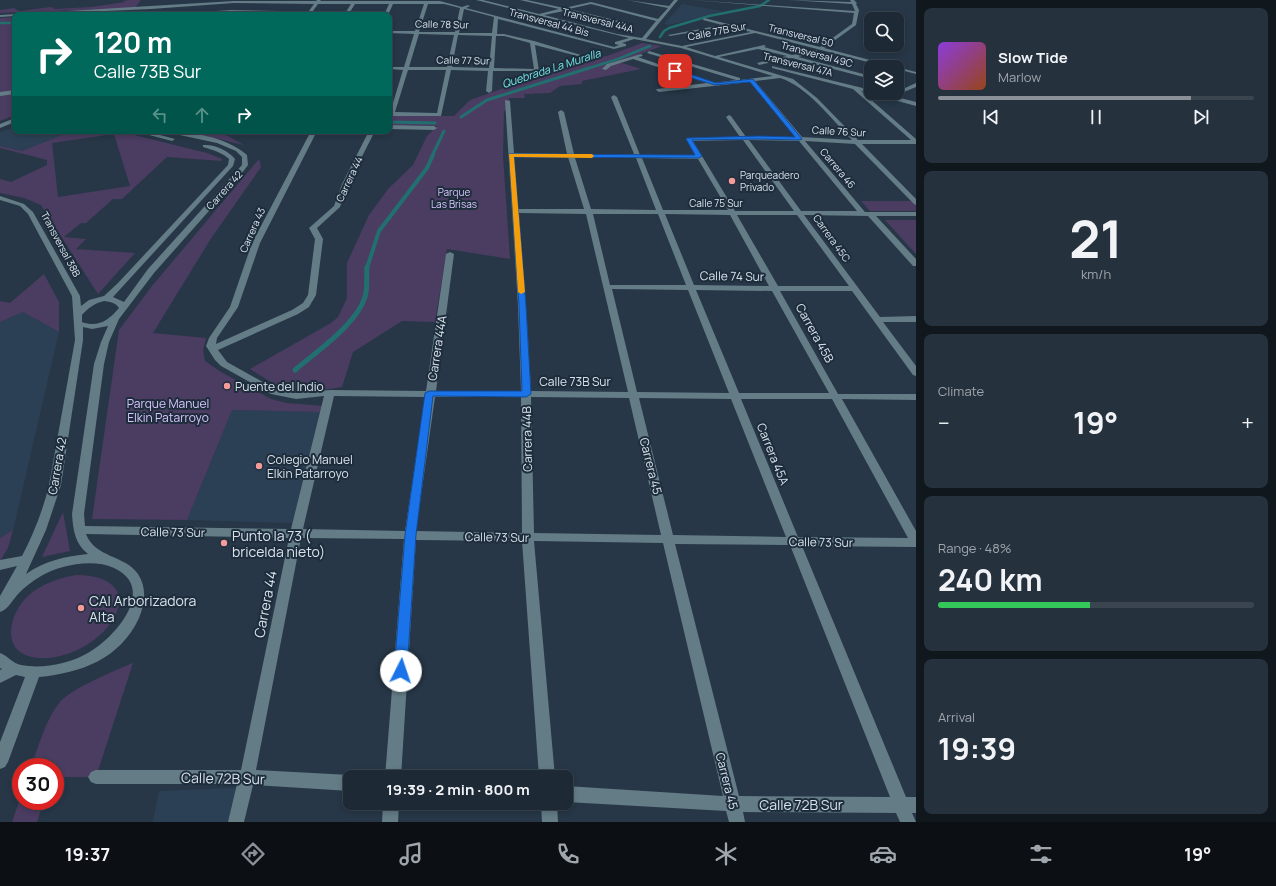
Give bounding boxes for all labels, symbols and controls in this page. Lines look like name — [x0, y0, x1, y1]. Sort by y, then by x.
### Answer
street label: Transversal 44A — [561, 4, 636, 36]
street label: Transversal 44 Bis — [507, 5, 591, 39]
map controls — [864, 12, 904, 100]
button: search — [864, 12, 904, 52]
street label: Calle 78 Sur — [415, 17, 469, 31]
street label: Calle 77B Sur — [687, 18, 748, 44]
street label: Transversal 50 — [767, 20, 835, 50]
text: 120 m — [94, 23, 172, 61]
icon: right — [28, 28, 80, 80]
street label: Transversal 49C — [780, 38, 854, 70]
water label: Quebrada La Muralla — [500, 45, 603, 91]
text: Slow Tide — [998, 47, 1068, 68]
street label: Transversal 47A — [762, 49, 835, 80]
street label: Calle 77 Sur — [436, 53, 490, 67]
pin — [658, 54, 692, 88]
text: Calle 73B Sur — [94, 59, 201, 83]
icon: arrive — [664, 60, 686, 82]
button: layers — [864, 60, 904, 100]
text: Marlow — [998, 68, 1041, 86]
icon: left — [149, 104, 171, 126]
icon: ahead — [191, 104, 213, 126]
icon: right — [233, 104, 255, 126]
icon: previous — [980, 106, 1002, 128]
icon: pause — [1085, 106, 1107, 128]
icon: next — [1190, 106, 1212, 128]
street label: Calle 76 Sur — [812, 123, 867, 139]
street label: Carrera 46 — [817, 145, 859, 191]
street label: Carrera 44 — [332, 154, 366, 204]
street label: Carrera 42 — [203, 167, 246, 213]
place label: Parqueadero Privado — [740, 168, 799, 194]
marker: Parqueadero Privado — [727, 176, 737, 186]
park label: Parque Las Brisas — [431, 185, 477, 211]
street label: Calle 75 Sur — [689, 196, 743, 210]
text: 21 — [1069, 203, 1123, 274]
street label: Carrera 43 — [236, 205, 268, 255]
street label: Transversal 38B — [38, 209, 84, 279]
street label: Carrera 45C — [810, 211, 854, 265]
text: km/h — [1081, 265, 1111, 283]
street label: Calle 74 Sur — [700, 267, 765, 285]
street label: Carrera 45B — [792, 300, 838, 366]
street label: Carrera 44A — [423, 314, 451, 382]
street label: Calle 73B Sur — [539, 373, 611, 390]
place label: Puente del Indio — [235, 378, 324, 395]
marker: Puente del Indio — [222, 381, 232, 391]
text: Climate — [938, 382, 984, 400]
park label: Parque Manuel Elkin Patarroyo — [127, 395, 209, 426]
text: 19° — [1073, 402, 1118, 443]
street label: Carrera 44B — [518, 406, 536, 472]
text: − — [938, 408, 950, 438]
text: + — [1241, 408, 1254, 438]
street label: Carrera 45A — [753, 420, 793, 488]
street label: Carrera 42 — [44, 436, 70, 496]
street label: Carrera 45 — [636, 436, 666, 496]
place label: Colegio Manuel Elkin Patarroyo — [267, 451, 353, 482]
marker: Colegio Manuel Elkin Patarroyo — [254, 461, 264, 471]
street label: Calle 73 Sur — [141, 523, 206, 541]
place label: Punto la 73 ( bricelda nieto) — [232, 526, 325, 561]
street label: Calle 73 Sur — [465, 528, 530, 546]
street label: Calle 73 Sur — [789, 533, 854, 551]
marker: Punto la 73 ( bricelda nieto) — [219, 538, 229, 548]
text: Range · 48% — [938, 539, 1012, 557]
text: 240 km — [938, 559, 1042, 600]
street label: Carrera 44 — [249, 569, 281, 639]
place label: CAI Arborizadora Alta — [89, 591, 196, 626]
marker: CAI Arborizadora Alta — [76, 603, 86, 613]
position arrow — [380, 650, 422, 692]
text: Arrival — [938, 708, 975, 726]
text: 19:39 — [938, 728, 1016, 769]
street label: Carrera 45 — [712, 751, 742, 811]
speed limit sign: 30 — [12, 758, 64, 810]
street label: Calle 72B Sur — [181, 768, 265, 788]
text: 19:39 · 2 min · 800 m — [386, 779, 530, 800]
street label: Calle 72B Sur — [759, 795, 843, 814]
icon: directions — [239, 840, 267, 868]
icon: music — [397, 840, 425, 868]
icon: phone — [554, 840, 582, 868]
icon: climate — [712, 840, 740, 868]
icon: car — [869, 840, 897, 868]
icon: filters — [1027, 840, 1055, 868]
text: 19:37 — [65, 842, 110, 866]
text: 19° — [1184, 842, 1211, 866]

